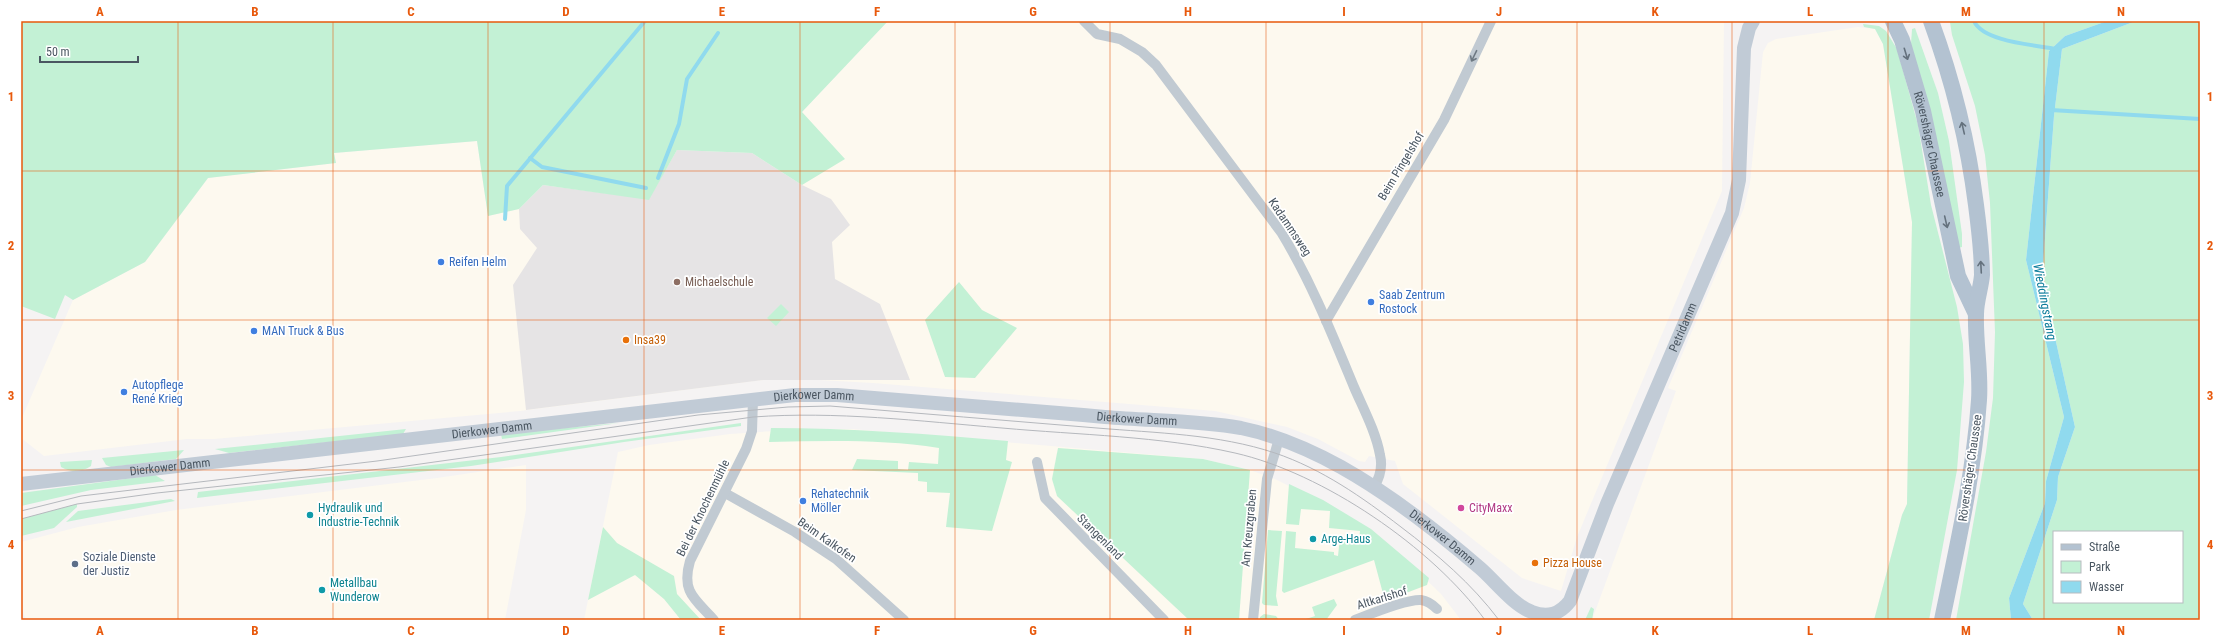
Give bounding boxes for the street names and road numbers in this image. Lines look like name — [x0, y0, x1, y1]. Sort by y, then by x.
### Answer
street label: Rövershäger Chaussee — [1911, 90, 1948, 199]
street label: Beim Pingelshof — [1375, 129, 1427, 203]
street label: Kadammsweg — [1265, 195, 1315, 259]
street label: Petridamm — [1666, 301, 1700, 354]
street label: Dierkower Damm — [773, 388, 855, 404]
street label: Dierkower Damm — [1096, 409, 1178, 428]
street label: Rövershäger Chaussee — [1956, 413, 1984, 522]
street label: Dierkower Damm — [451, 418, 533, 441]
street label: Dierkower Damm — [129, 455, 211, 478]
street label: Bei der Knochenmühle — [674, 457, 733, 559]
street label: Am Kreuzgraben — [1239, 488, 1259, 567]
street label: Dierkower Damm — [1407, 507, 1479, 568]
street label: Stangenland — [1074, 511, 1126, 563]
street label: Beim Kalkofen — [795, 515, 859, 565]
street label: Altkarlshof — [1355, 584, 1409, 612]

